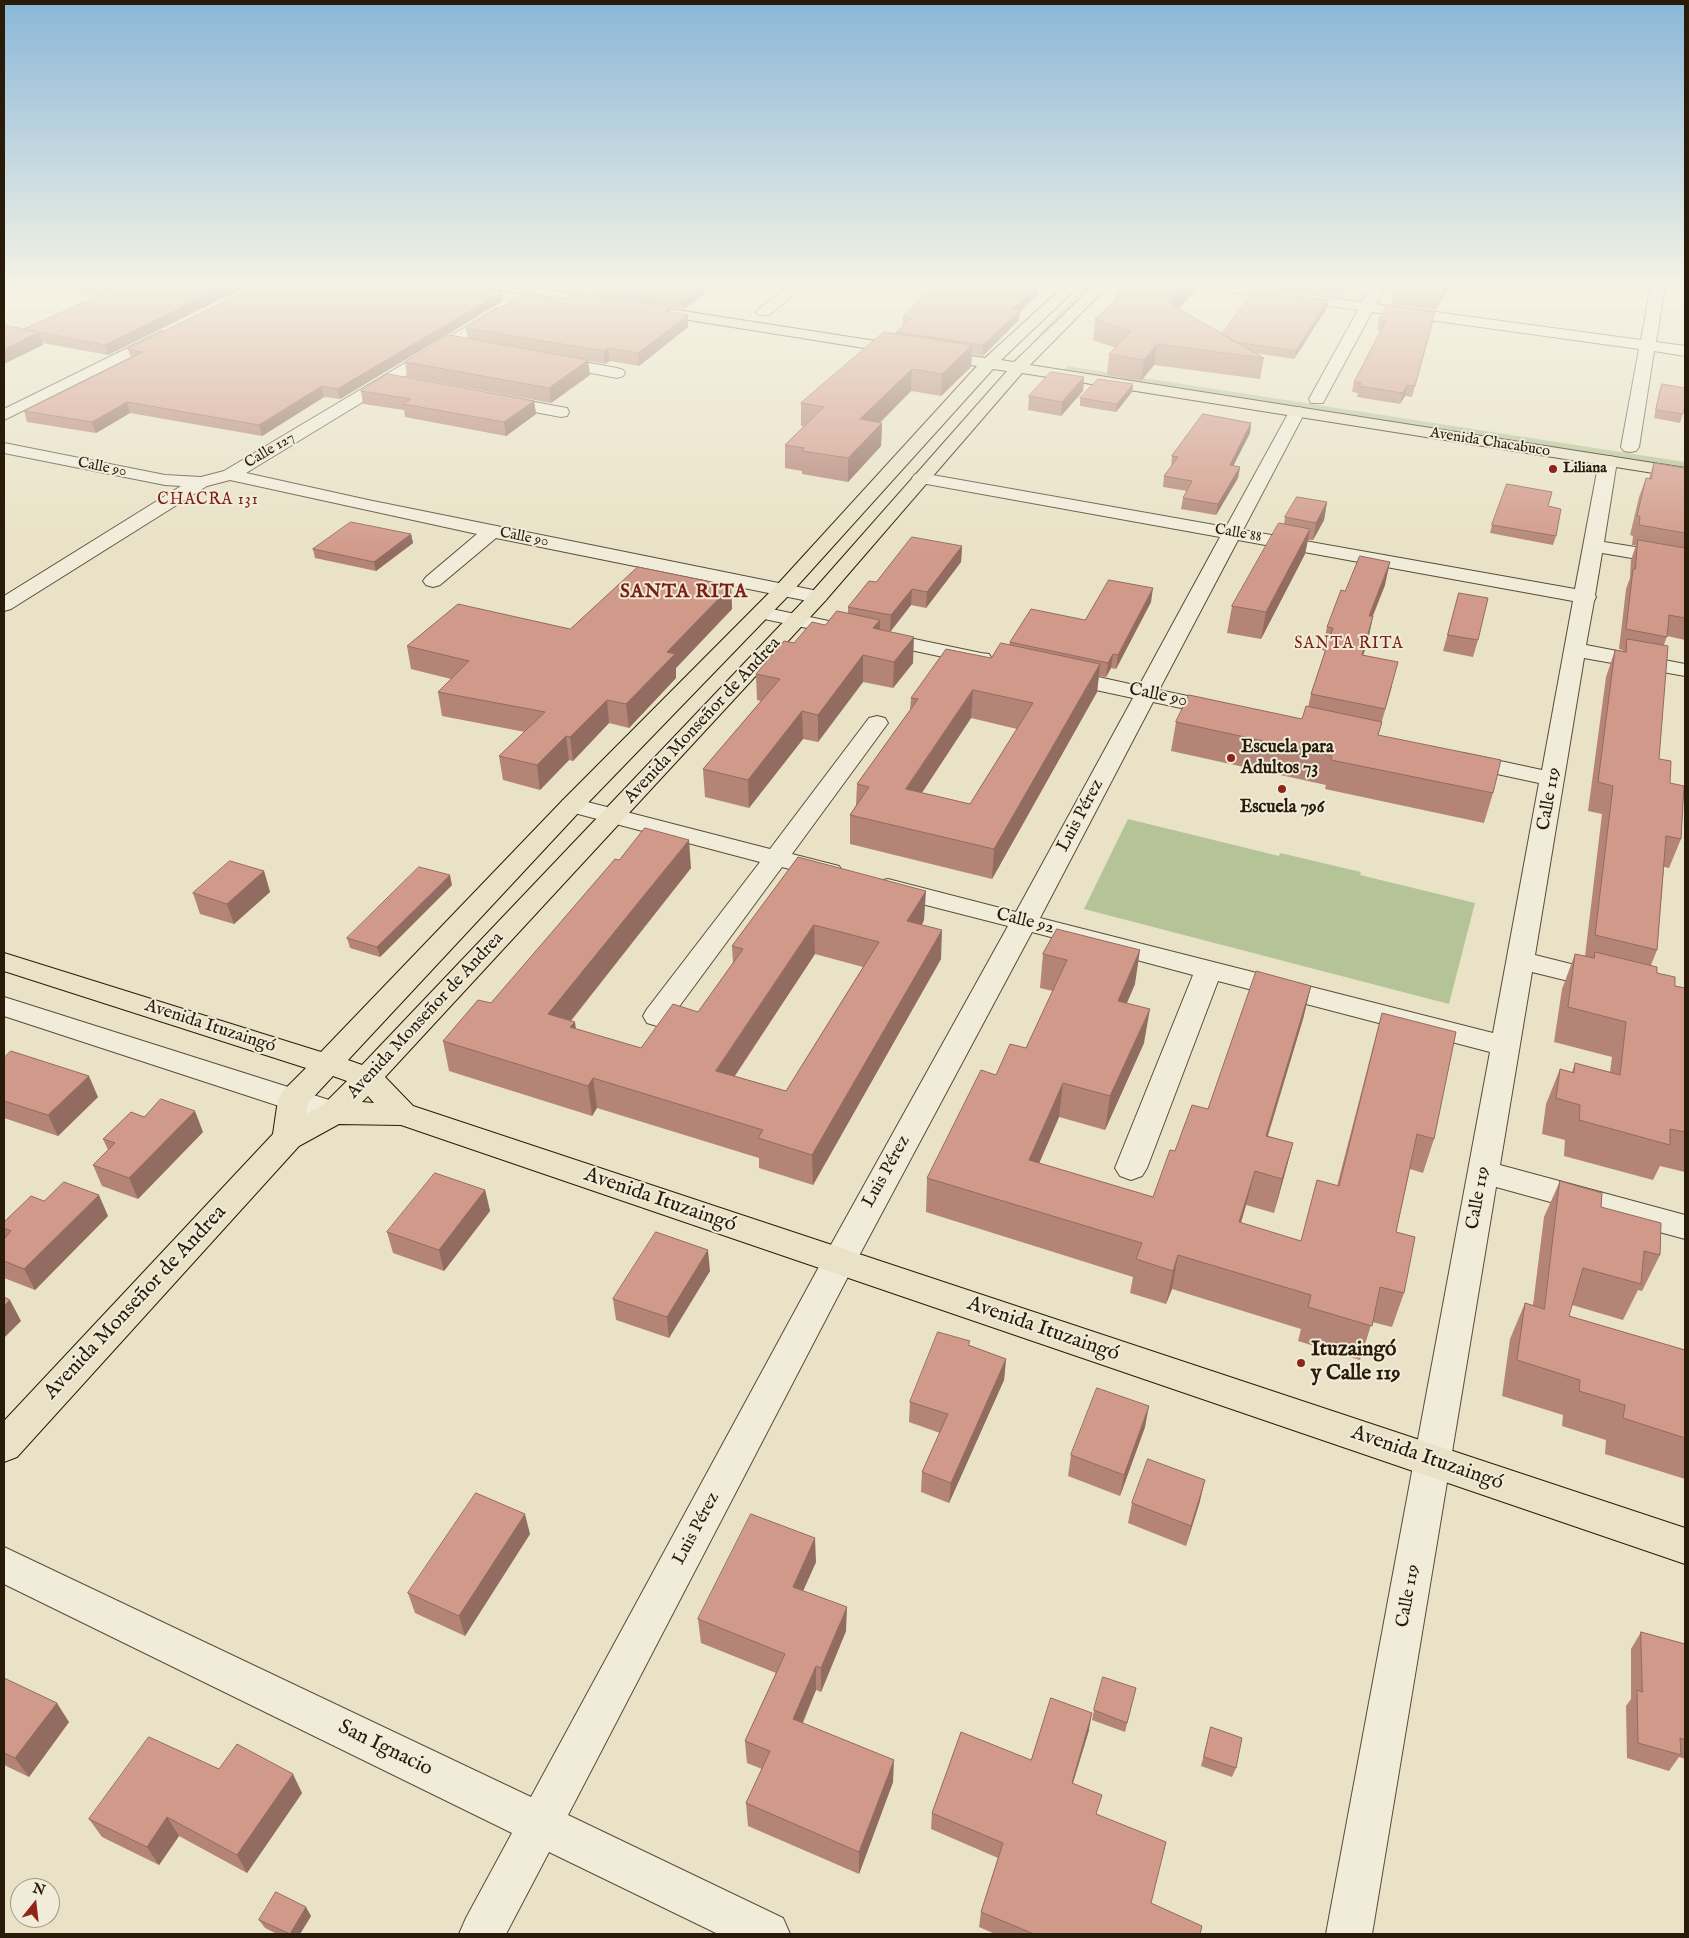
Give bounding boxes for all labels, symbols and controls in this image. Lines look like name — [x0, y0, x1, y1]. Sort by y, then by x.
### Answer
street label: Avenida Chacabuco — [1429, 425, 1551, 461]
street label: Calle 127 — [242, 429, 298, 473]
street label: Calle 90 — [76, 454, 128, 482]
place label: Liliana — [1563, 460, 1607, 478]
marker: Liliana — [1547, 463, 1559, 475]
district label: CHACRA 131 — [156, 491, 260, 511]
street label: Calle 88 — [1213, 521, 1263, 547]
street label: Calle 90 — [498, 524, 550, 552]
district label: SANTA RITA — [619, 582, 749, 604]
street label: Avenida Monseñor de Andrea — [620, 633, 786, 809]
district label: SANTA RITA — [1293, 635, 1405, 655]
street label: Calle 90 — [1127, 679, 1189, 713]
place label: Escuela para Adultos 73 — [1241, 737, 1334, 780]
marker: Escuela para Adultos 73 — [1225, 752, 1237, 764]
street label: Calle 119 — [1534, 766, 1566, 832]
street label: Luis Pérez — [1053, 776, 1109, 856]
marker: Escuela 796 — [1276, 783, 1288, 795]
place label: Escuela 796 — [1240, 797, 1324, 819]
street label: Calle 92 — [994, 904, 1056, 940]
street label: Avenida Monseñor de Andrea — [343, 928, 509, 1104]
street label: Avenida Ituzaingó — [142, 996, 278, 1058]
street label: Luis Pérez — [858, 1132, 916, 1212]
street label: Avenida Ituzaingó — [581, 1163, 739, 1239]
street label: Calle 119 — [1463, 1165, 1495, 1231]
street label: Avenida Monseñor de Andrea — [39, 1201, 233, 1405]
street label: Avenida Ituzaingó — [964, 1292, 1122, 1368]
place label: Ituzaingó y Calle 119 — [1311, 1338, 1400, 1388]
marker: Ituzaingó y Calle 119 — [1295, 1357, 1307, 1369]
street label: Avenida Ituzaingó — [1348, 1421, 1506, 1497]
street label: Luis Pérez — [669, 1489, 725, 1569]
street label: Calle 119 — [1393, 1563, 1425, 1629]
street label: San Ignacio — [334, 1715, 436, 1783]
north arrow — [10, 1878, 60, 1928]
text: N — [31, 1879, 47, 1900]

